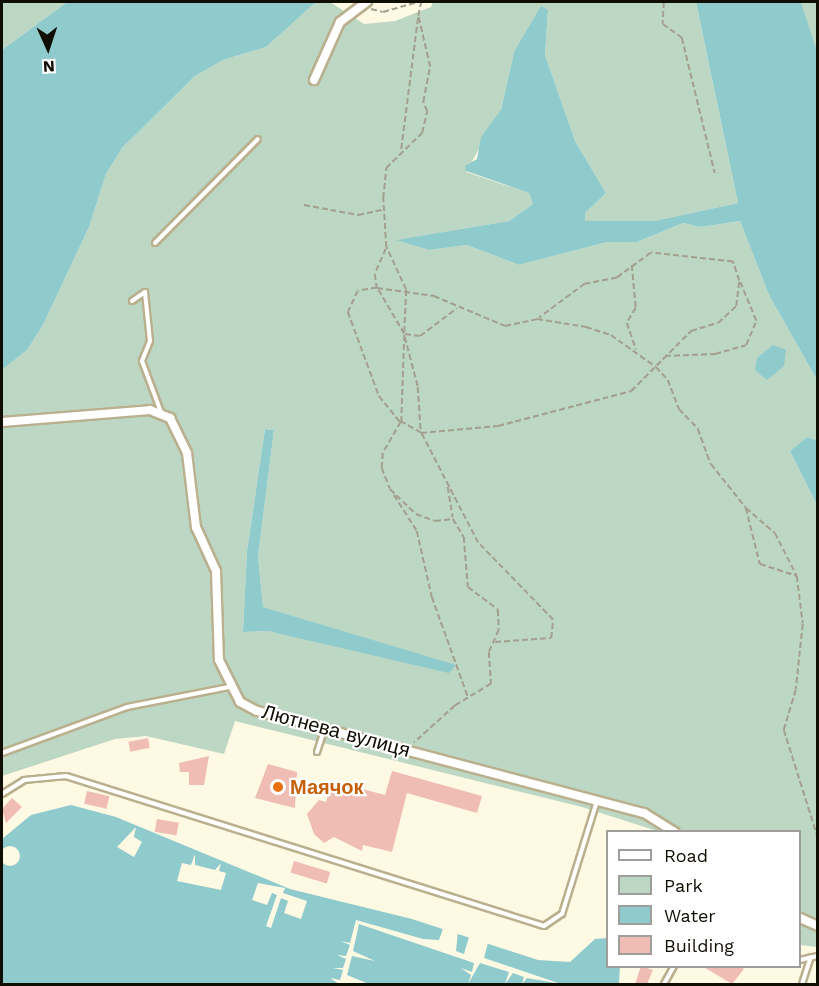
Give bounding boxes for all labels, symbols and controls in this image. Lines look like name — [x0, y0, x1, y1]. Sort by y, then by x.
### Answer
north arrow — [18, 18, 78, 78]
text: N — [43, 57, 55, 76]
street label: Лютнева вулиця — [259, 700, 413, 762]
place label: Маячок — [290, 775, 364, 799]
marker: Маячок — [271, 780, 285, 794]
legend — [606, 830, 801, 968]
text: Road — [664, 845, 708, 866]
text: Park — [664, 875, 703, 896]
text: Water — [664, 905, 716, 926]
text: Building — [664, 935, 734, 956]

